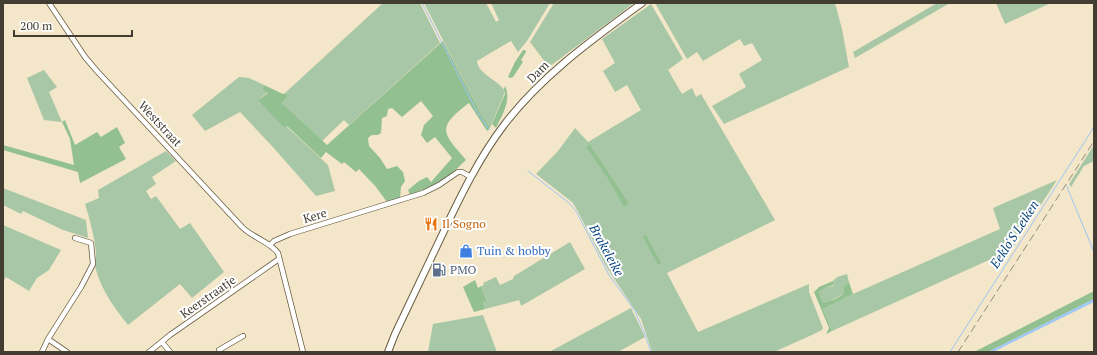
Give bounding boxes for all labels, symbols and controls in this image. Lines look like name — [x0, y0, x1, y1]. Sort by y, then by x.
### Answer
scale bar — [14, 12, 132, 38]
text: 200 m — [20, 18, 53, 33]
street label: Dam — [524, 57, 552, 86]
street label: Weststraat — [135, 98, 186, 150]
water label: Eeklo'S Leiken — [985, 197, 1043, 272]
street label: Kere — [301, 205, 328, 226]
restaurant icon: Il Sogno — [423, 216, 439, 232]
place label: Il Sogno — [442, 216, 486, 231]
water label: Brakeleike — [585, 220, 629, 279]
shop icon: Tuin & hobby — [458, 243, 474, 259]
place label: Tuin & hobby — [477, 243, 552, 258]
fuel station icon: PMO — [431, 262, 447, 278]
place label: PMO — [450, 262, 477, 277]
street label: Keerstraatje — [177, 272, 238, 321]

